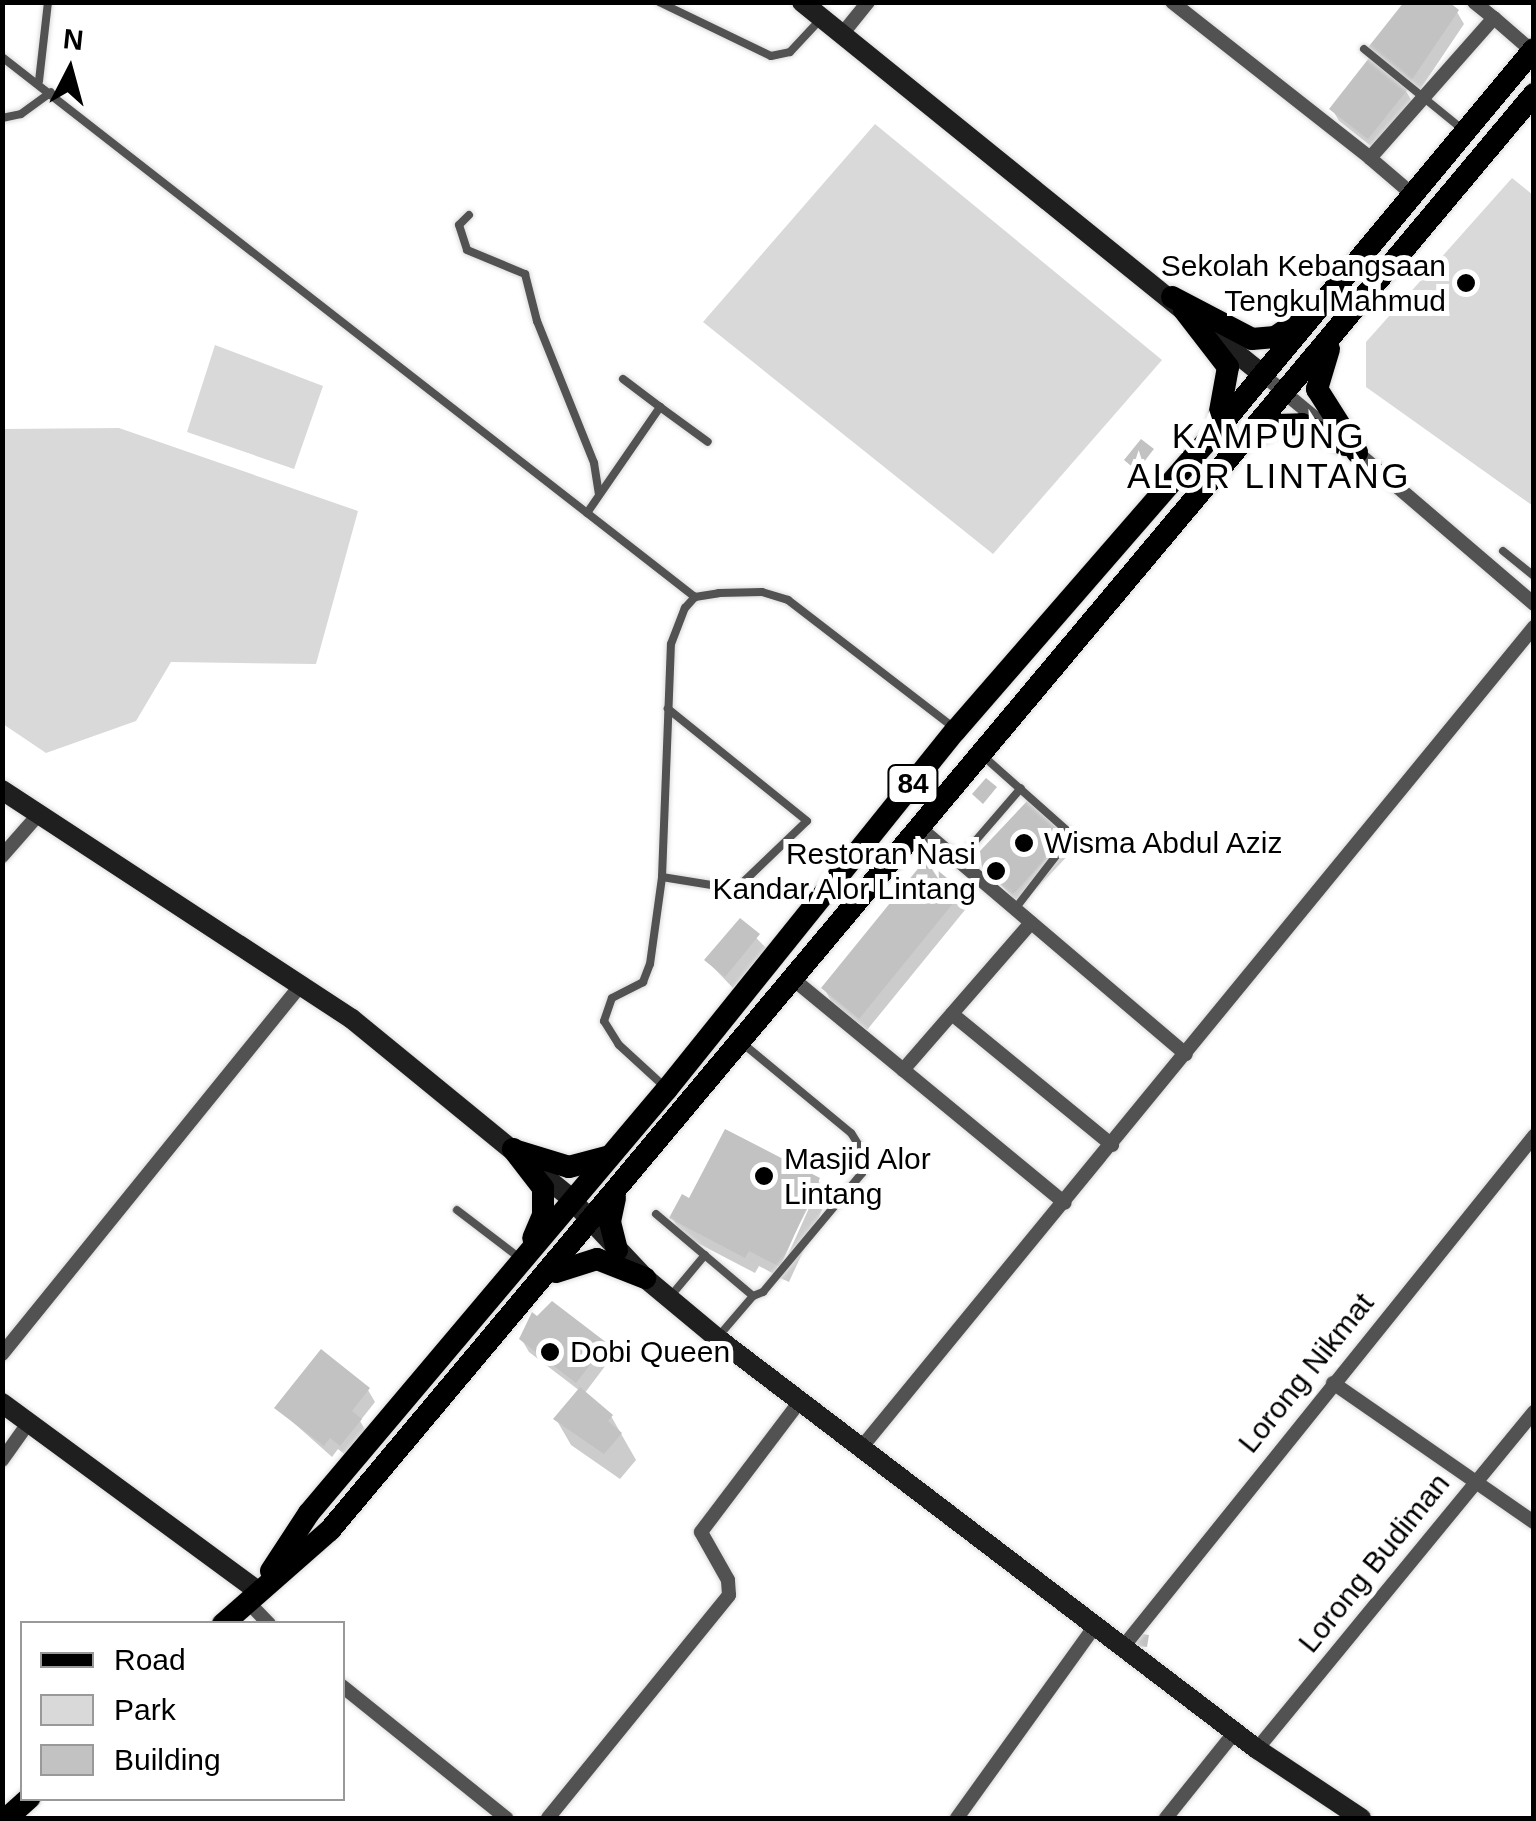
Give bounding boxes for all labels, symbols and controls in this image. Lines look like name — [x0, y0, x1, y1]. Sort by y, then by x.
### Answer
north arrow — [20, 20, 120, 120]
text: N — [61, 23, 85, 56]
place label: Sekolah Kebangsaan Tengku Mahmud — [1161, 248, 1446, 318]
marker: Sekolah Kebangsaan Tengku Mahmud — [1455, 272, 1477, 294]
district label: KAMPUNG ALOR LINTANG — [1127, 415, 1411, 497]
road number: 84 — [886, 761, 940, 807]
place label: Wisma Abdul Aziz — [1044, 825, 1286, 861]
marker: Wisma Abdul Aziz — [1013, 832, 1035, 854]
place label: Restoran Nasi Kandar Alor Lintang — [711, 836, 976, 906]
marker: Restoran Nasi Kandar Alor Lintang — [985, 860, 1007, 882]
place label: Masjid Alor Lintang — [784, 1141, 932, 1212]
marker: Masjid Alor Lintang — [753, 1165, 775, 1187]
street label: Lorong Nikmat — [1231, 1286, 1381, 1460]
place label: Dobi Queen — [570, 1334, 730, 1370]
marker: Dobi Queen — [539, 1341, 561, 1363]
street label: Lorong Budiman — [1291, 1466, 1457, 1660]
legend — [20, 1621, 345, 1801]
text: Road — [114, 1643, 186, 1676]
text: Park — [114, 1693, 176, 1726]
text: Building — [114, 1743, 221, 1776]

